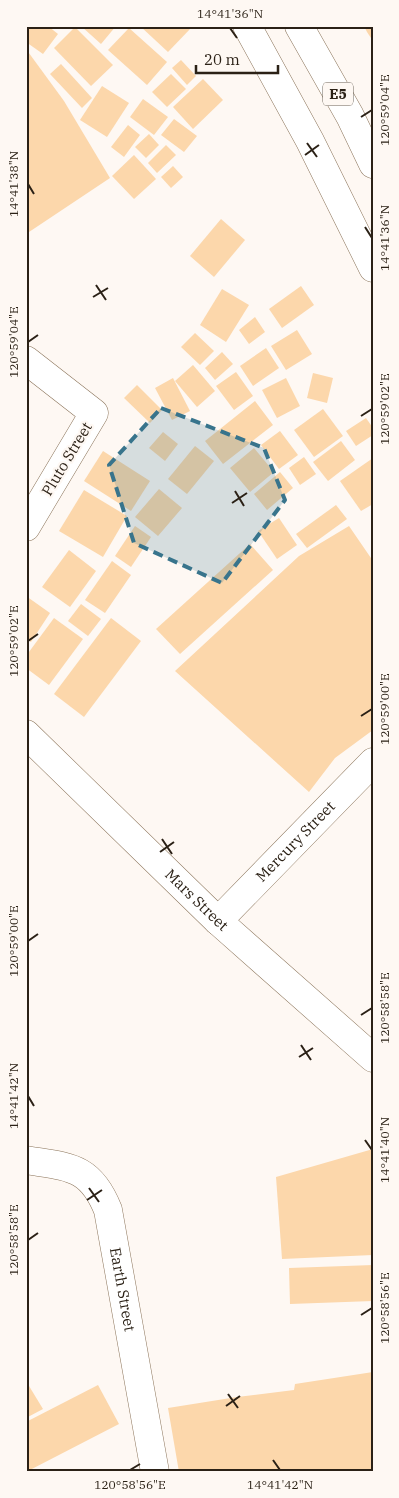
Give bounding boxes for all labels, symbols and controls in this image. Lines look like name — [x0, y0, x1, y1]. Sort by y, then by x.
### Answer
text: 14°41'36"N — [197, 6, 263, 21]
scale bar — [196, 42, 279, 74]
text: 20 m — [204, 50, 240, 69]
text: 120°59'04"E — [377, 74, 392, 146]
road number: E5 — [323, 82, 353, 106]
text: 14°41'38"N — [6, 151, 21, 217]
text: 14°41'36"N — [377, 205, 392, 271]
text: 120°59'04"E — [6, 306, 21, 378]
text: 120°59'02"E — [377, 373, 392, 445]
street label: Pluto Street — [37, 418, 96, 499]
text: 120°59'02"E — [6, 605, 21, 677]
text: 120°59'00"E — [377, 673, 392, 745]
street label: Mercury Street — [251, 797, 339, 886]
street label: Mars Street — [161, 865, 232, 935]
text: 120°59'00"E — [6, 905, 21, 977]
text: 120°58'58"E — [377, 972, 392, 1044]
text: 14°41'42"N — [6, 1063, 21, 1129]
text: 14°41'40"N — [377, 1117, 392, 1183]
text: 120°58'58"E — [6, 1204, 21, 1276]
street label: Earth Street — [106, 1246, 140, 1333]
text: 120°58'56"E — [377, 1272, 392, 1344]
text: 120°58'56"E — [94, 1477, 166, 1492]
text: 14°41'42"N — [247, 1477, 313, 1492]

